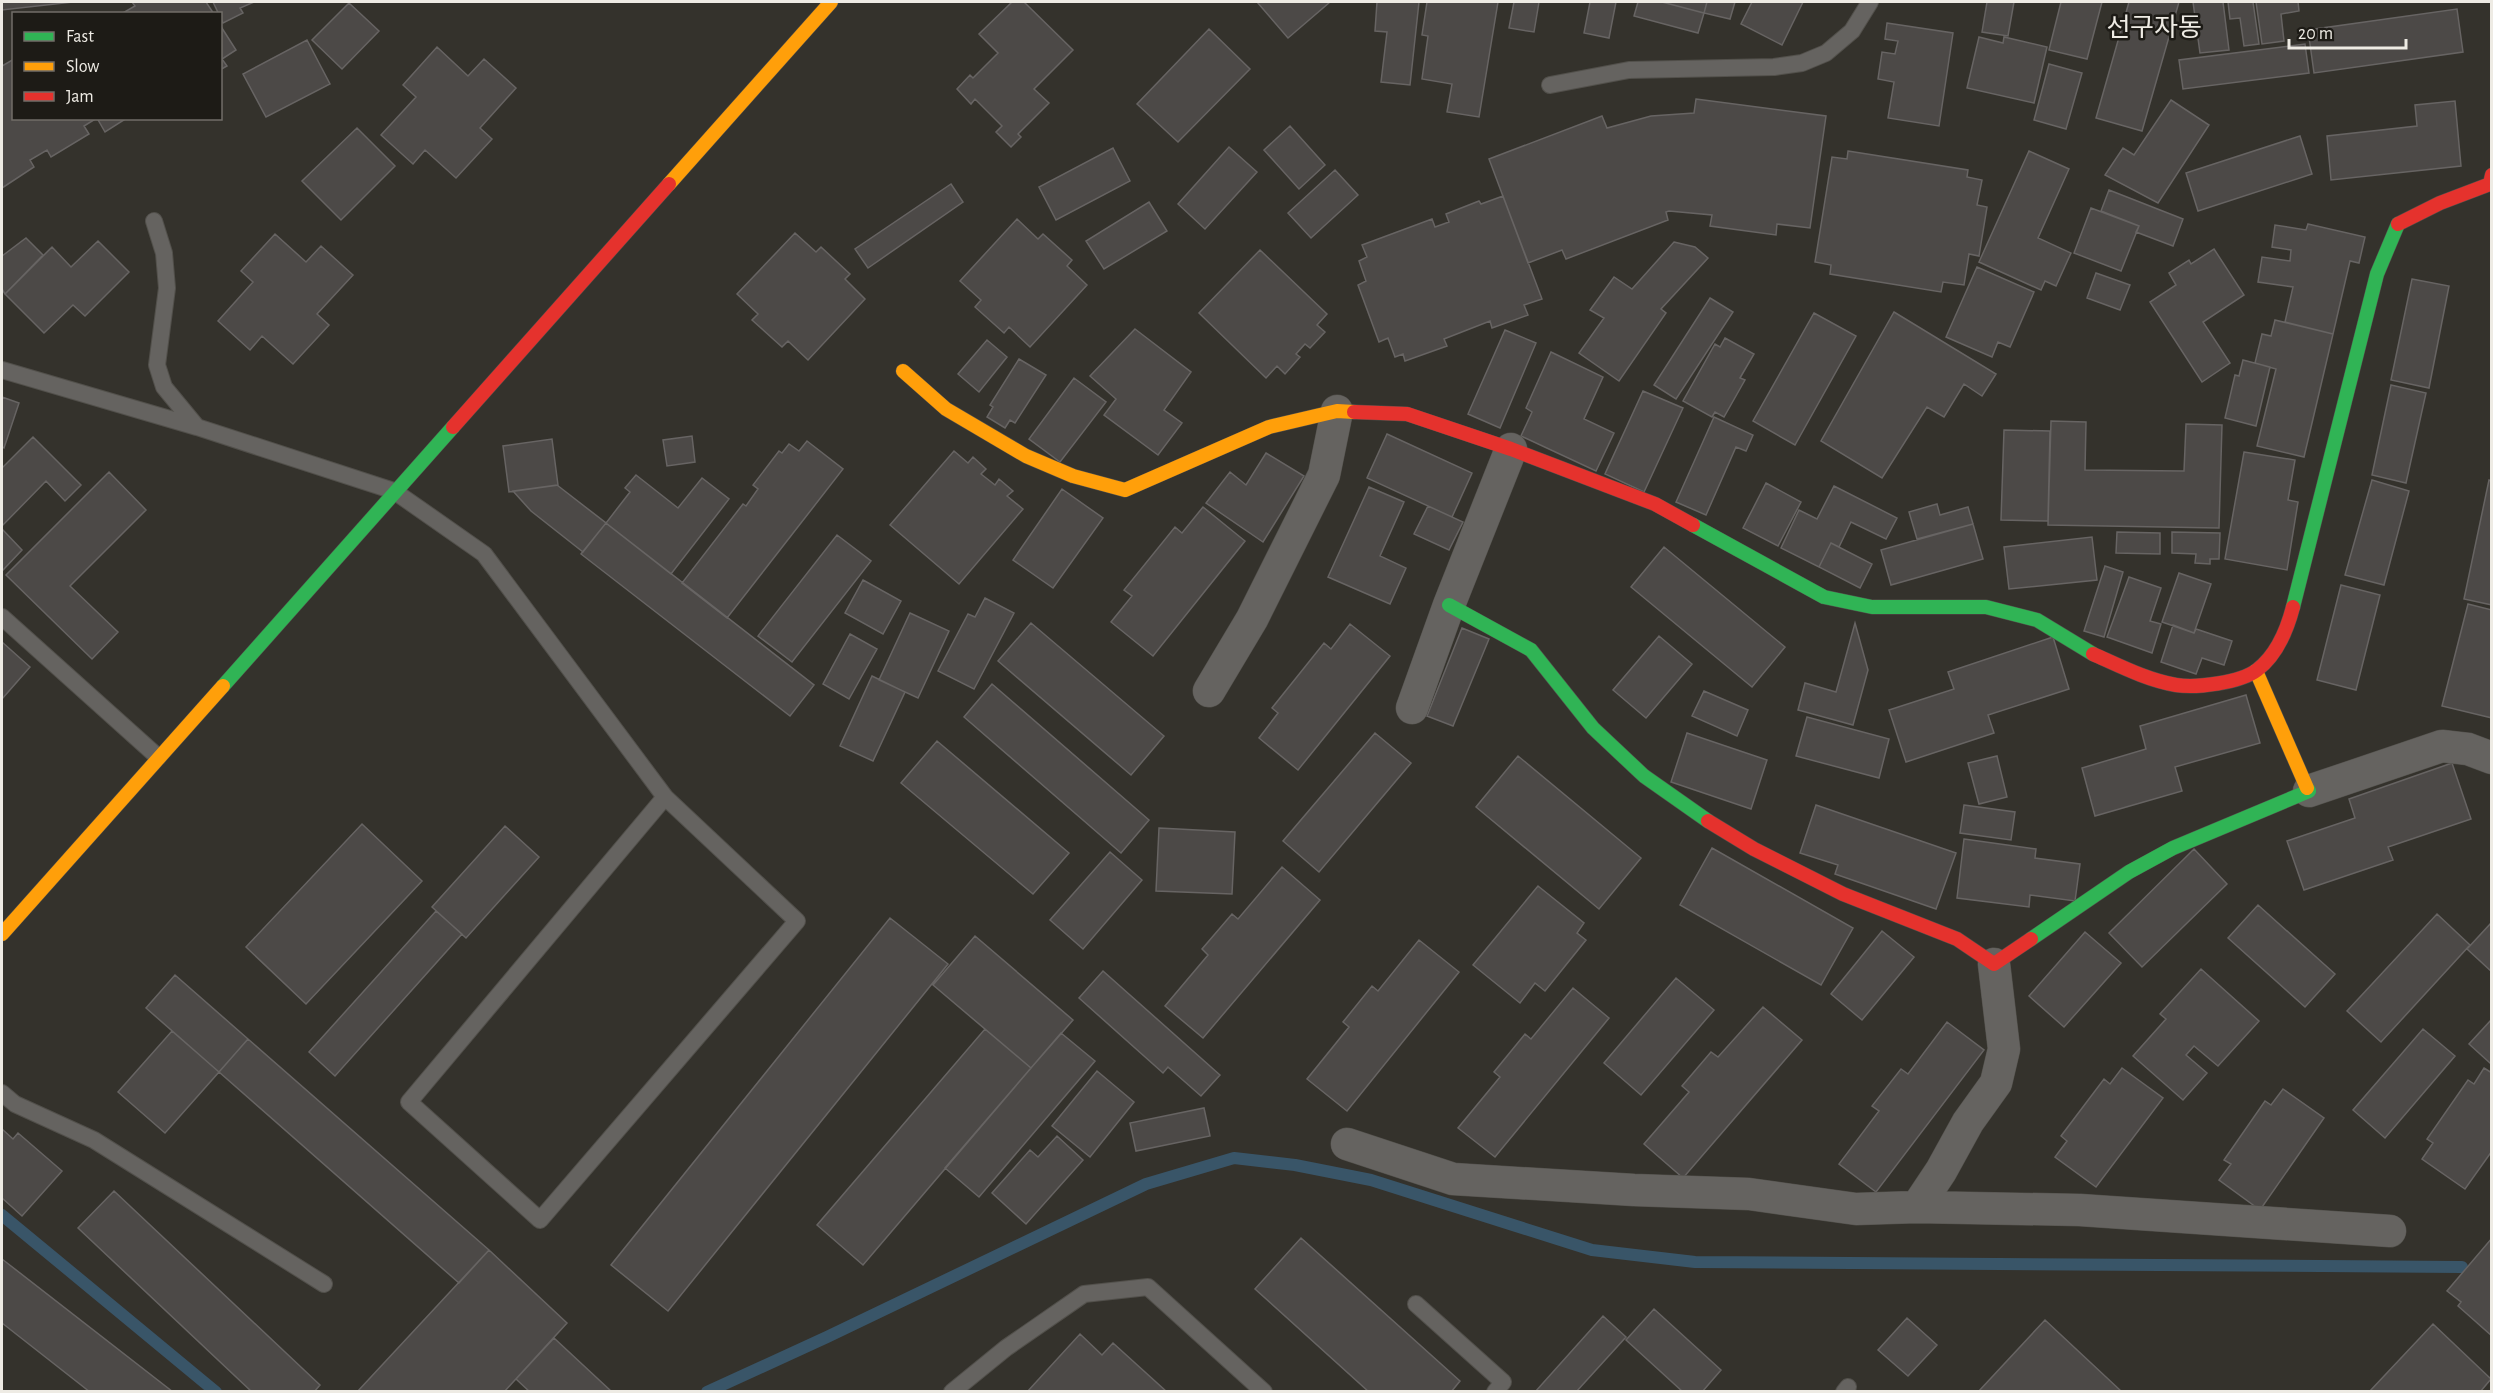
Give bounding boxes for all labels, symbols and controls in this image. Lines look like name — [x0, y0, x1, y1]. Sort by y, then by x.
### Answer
legend — [12, 12, 222, 120]
scale bar — [2289, 12, 2406, 50]
district label: 선구자동 — [2106, 14, 2202, 41]
text: 20 m — [2298, 25, 2333, 43]
text: Fast — [66, 28, 94, 46]
text: Slow — [66, 58, 99, 76]
text: Jam — [66, 88, 94, 106]

